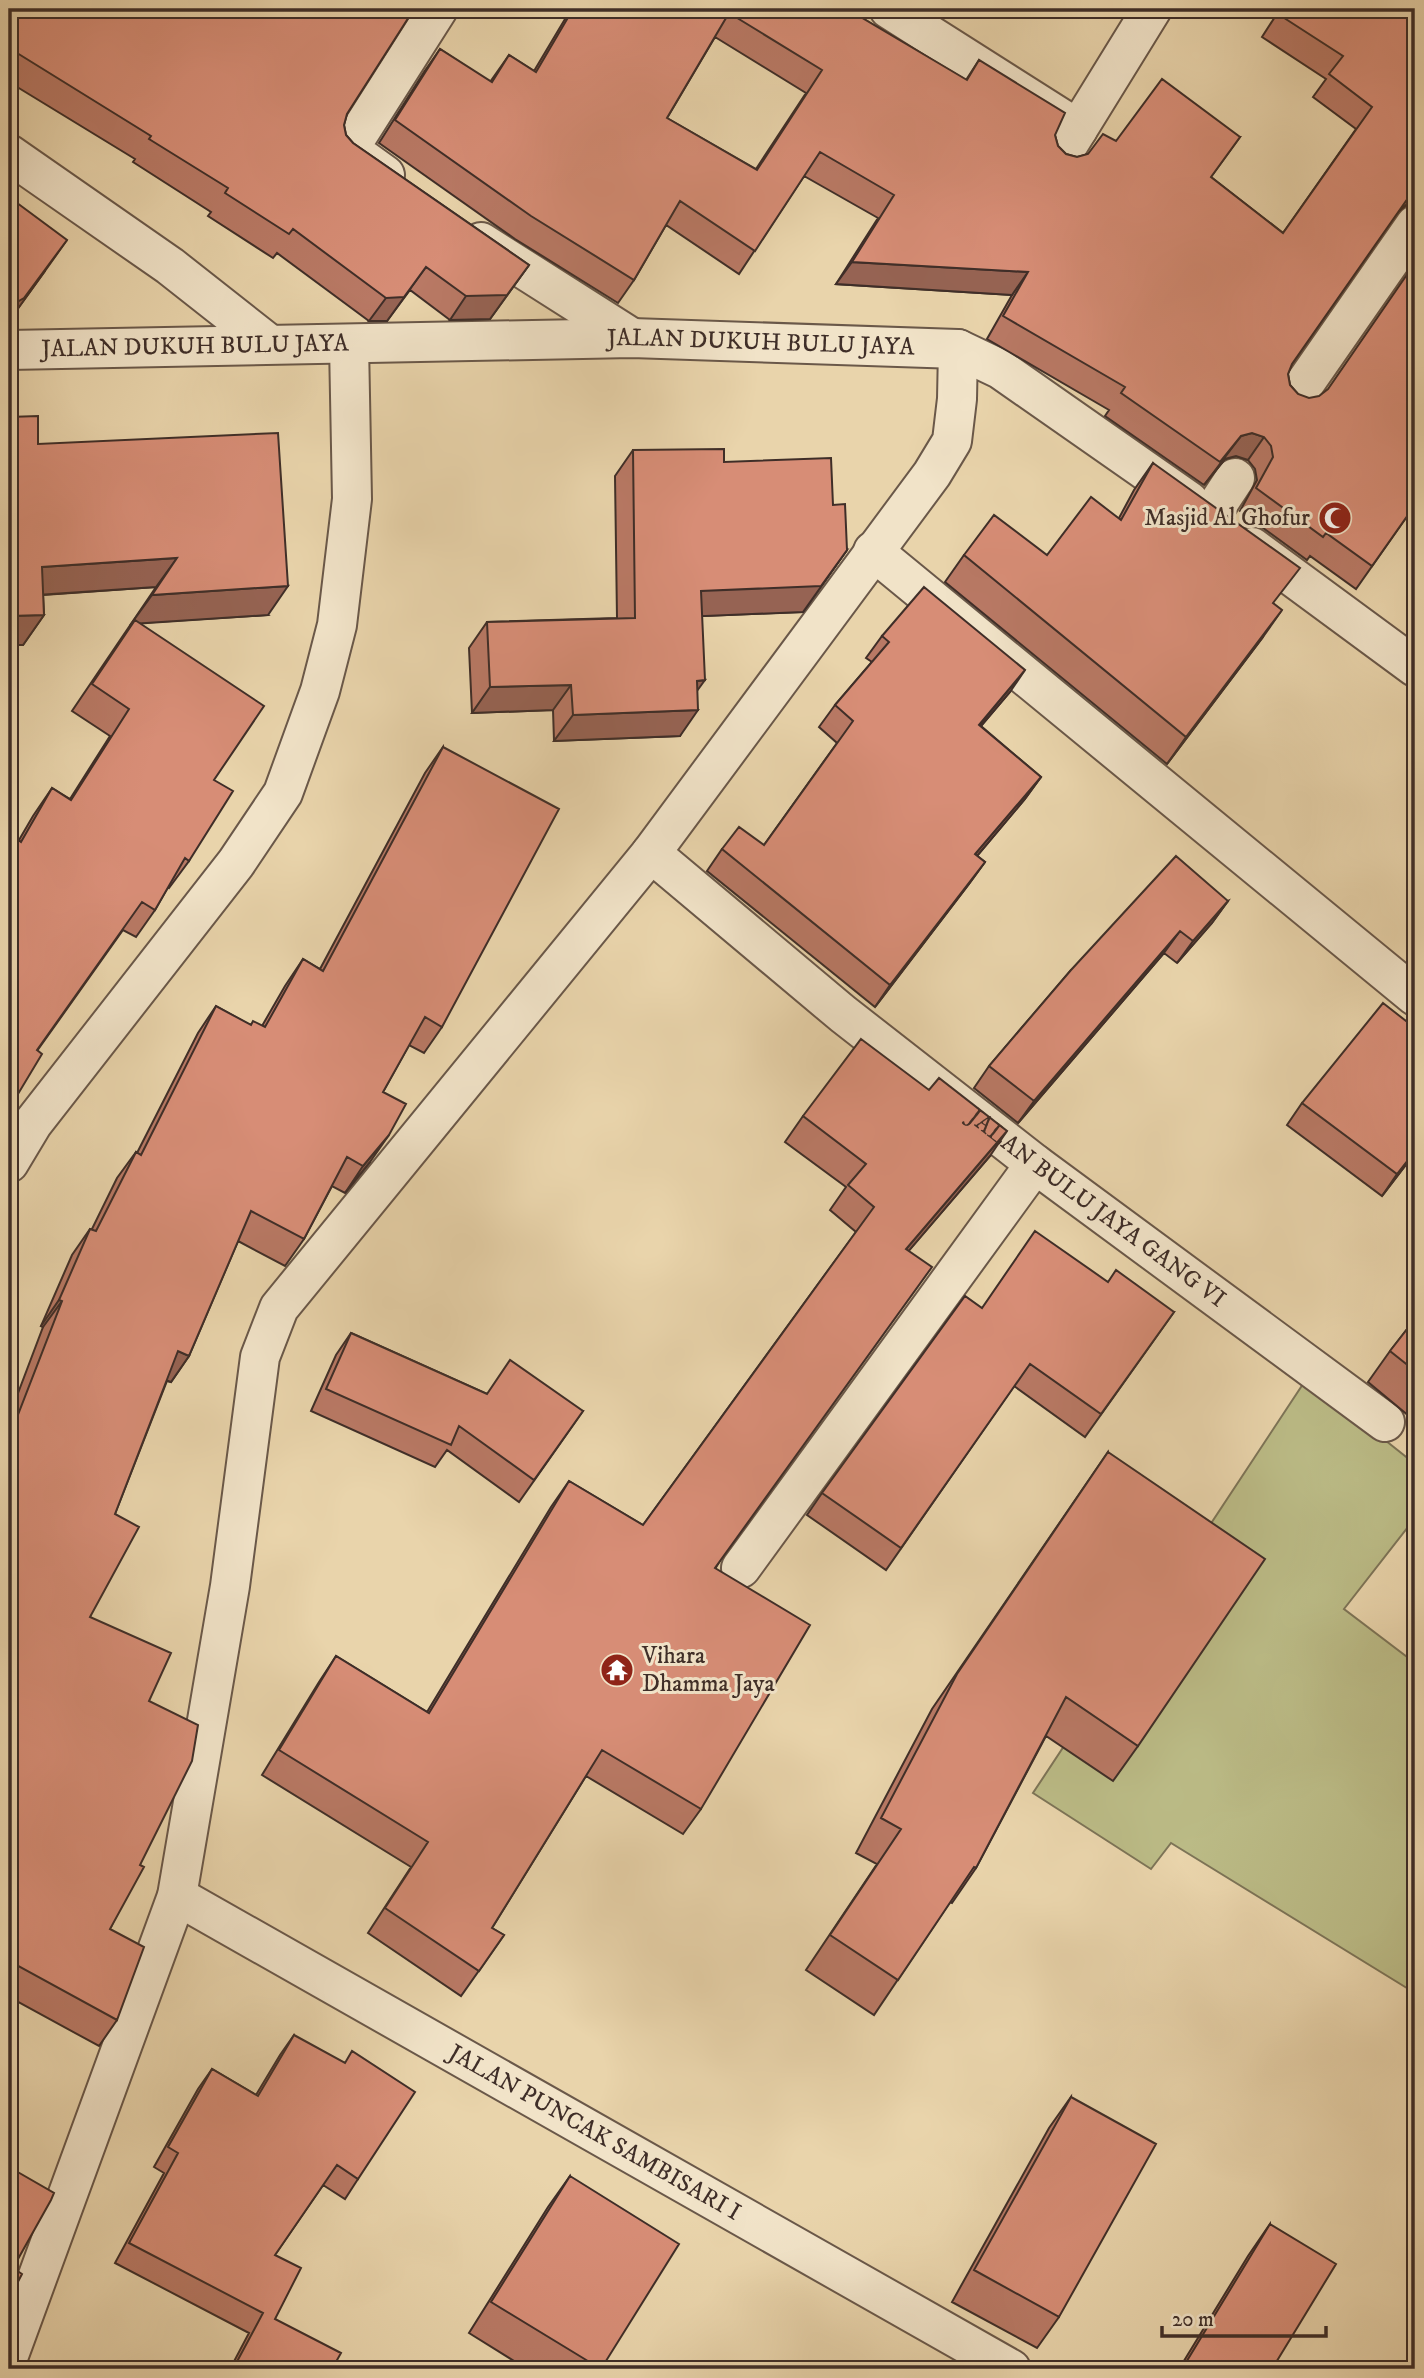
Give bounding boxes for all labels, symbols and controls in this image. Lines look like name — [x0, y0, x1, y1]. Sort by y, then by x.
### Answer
street label: JALAN DUKUH BULU JAYA — [605, 323, 916, 363]
street label: JALAN DUKUH BULU JAYA — [39, 328, 350, 364]
mosque icon: Masjid Al Ghofur — [1316, 499, 1354, 537]
place label: Masjid Al Ghofur — [1144, 503, 1310, 533]
street label: JALAN BULU JAYA GANG VI — [960, 1101, 1231, 1314]
place label: Vihara Dhamma Jaya — [641, 1641, 775, 1699]
temple icon: Vihara Dhamma Jaya — [598, 1651, 636, 1689]
street label: JALAN PUNCAK SAMBISARI I — [441, 2037, 746, 2228]
scale bar — [1162, 2294, 1326, 2338]
text: 20 m — [1172, 2307, 1214, 2333]

